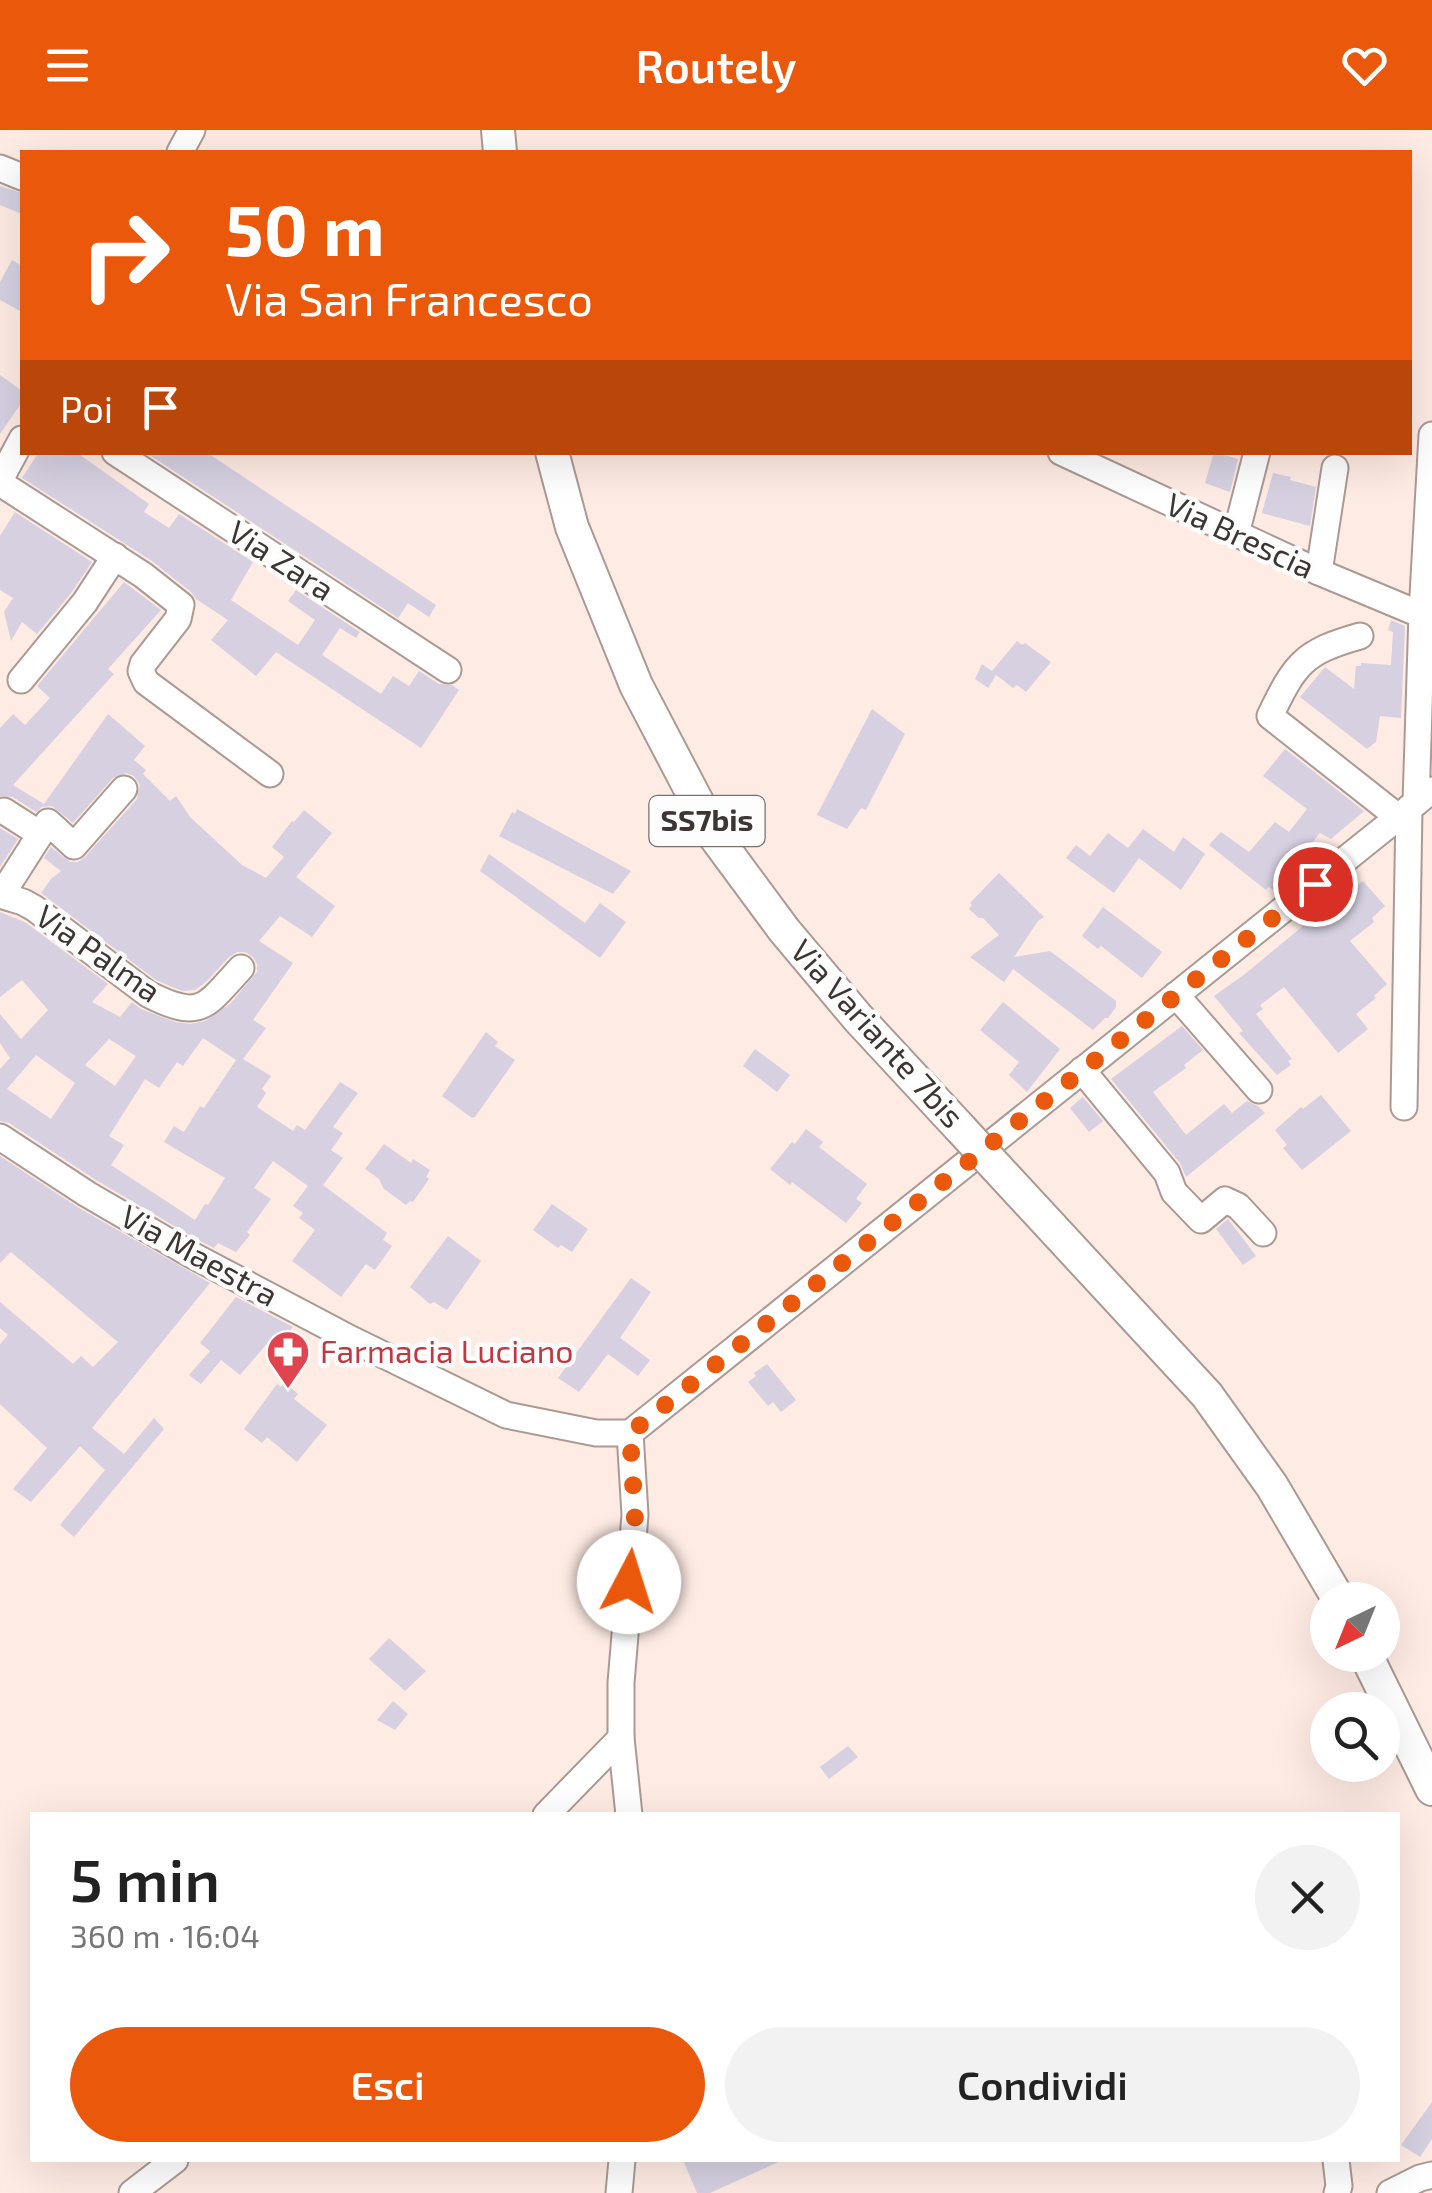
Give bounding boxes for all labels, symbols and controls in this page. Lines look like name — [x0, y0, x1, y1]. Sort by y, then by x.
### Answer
icon: menu — [40, 38, 95, 93]
text: Routely — [635, 38, 797, 92]
icon: heart — [1337, 38, 1392, 93]
text: 50 m — [225, 186, 385, 270]
icon: right — [60, 190, 190, 320]
text: Via San Francesco — [225, 271, 593, 325]
icon: arrive — [133, 380, 188, 435]
text: Poi — [60, 385, 113, 431]
street label: Via Brescia — [1161, 483, 1321, 585]
street label: Via Zara — [222, 511, 342, 607]
road number: SS7bis — [650, 796, 764, 846]
pin — [1273, 842, 1358, 927]
icon: arrive — [1288, 857, 1343, 912]
street label: Via Palma — [29, 896, 169, 1009]
street label: Via Variante 7bis — [784, 931, 973, 1134]
street label: Via Maestra — [115, 1196, 285, 1313]
pharmacy icon: Farmacia Luciano — [265, 1329, 311, 1390]
place label: Farmacia Luciano — [320, 1331, 573, 1369]
position arrow — [577, 1530, 681, 1634]
north arrow — [1310, 1582, 1400, 1672]
map controls — [1310, 1582, 1400, 1782]
button: search — [1310, 1692, 1400, 1782]
text: 5 min — [70, 1842, 220, 1914]
button: close — [1255, 1845, 1360, 1950]
text: 360 m · 16:04 — [70, 1916, 260, 1954]
button: Esci — [70, 2027, 705, 2142]
button: Condividi — [725, 2027, 1360, 2142]

